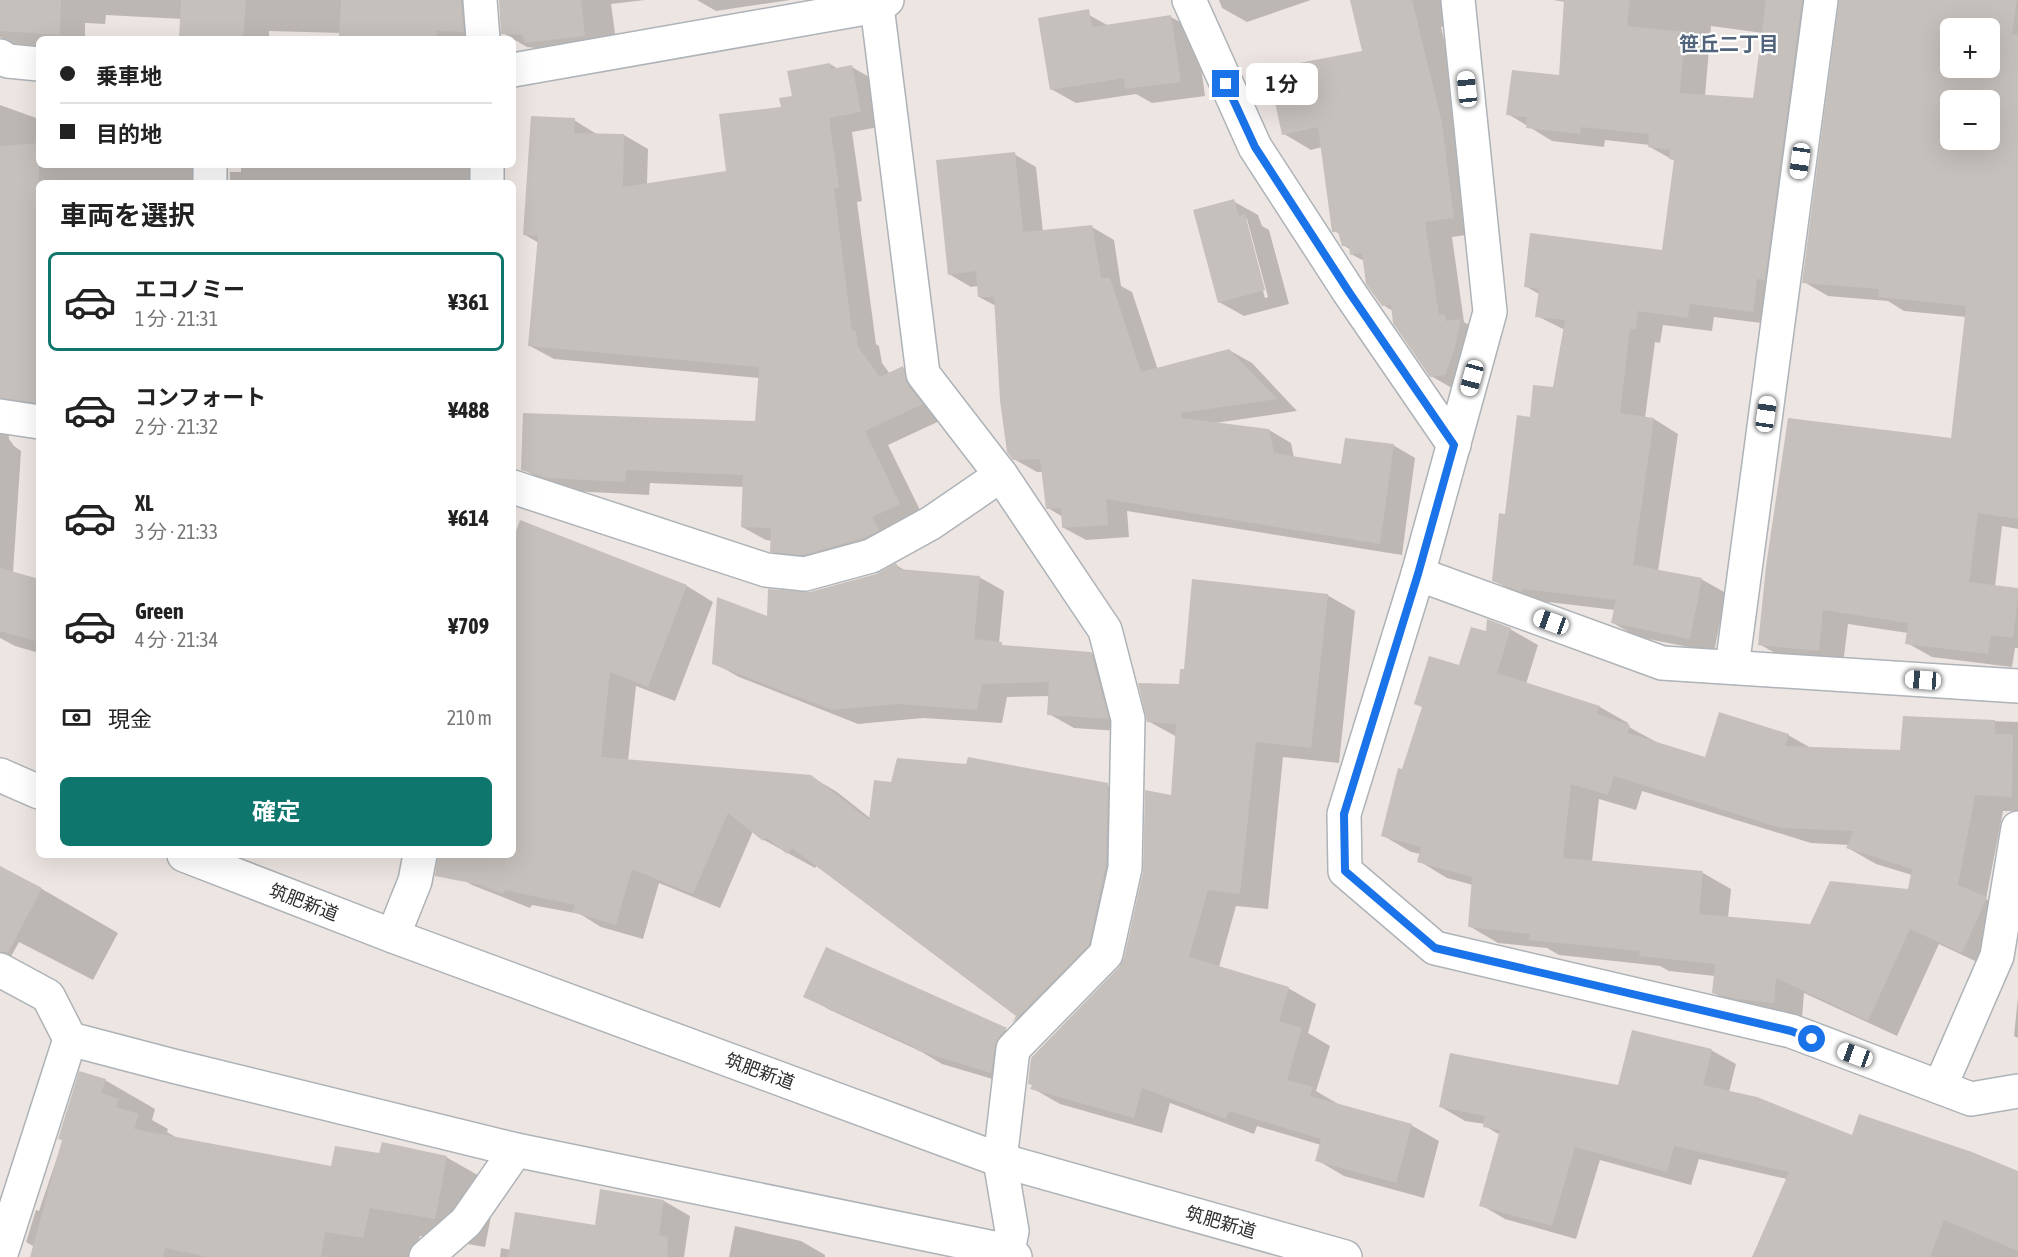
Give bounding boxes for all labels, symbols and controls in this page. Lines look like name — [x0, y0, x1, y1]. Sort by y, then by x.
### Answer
map controls — [1940, 18, 2000, 150]
button: + — [1940, 18, 2000, 78]
district label: 笹丘二丁目 — [1679, 32, 1779, 55]
text: 乗車地 — [96, 63, 162, 89]
callout: 1 分 — [1247, 63, 1319, 105]
route end — [1212, 70, 1239, 97]
car — [1456, 70, 1478, 108]
text: 1 分 — [1266, 72, 1298, 95]
button: − — [1940, 90, 2000, 150]
text: 目的地 — [96, 121, 162, 147]
car — [1789, 142, 1811, 180]
text: 車両を選択 — [60, 200, 195, 231]
icon: car — [63, 275, 117, 329]
text: エコノミー — [135, 276, 245, 302]
text: ¥361 — [448, 289, 489, 315]
text: 1 分 · 21:31 — [135, 307, 218, 330]
car — [1459, 358, 1485, 398]
icon: car — [63, 383, 117, 437]
text: コンフォート — [135, 384, 266, 410]
car — [1755, 395, 1777, 433]
text: ¥488 — [448, 397, 489, 423]
text: 2 分 · 21:32 — [135, 415, 218, 438]
text: XL — [135, 490, 153, 516]
icon: car — [63, 491, 117, 545]
text: ¥614 — [448, 505, 489, 531]
text: 3 分 · 21:33 — [135, 520, 218, 543]
text: Green — [135, 598, 184, 624]
icon: car — [63, 599, 117, 653]
car — [1531, 607, 1571, 637]
text: ¥709 — [448, 613, 489, 639]
text: 4 分 · 21:34 — [135, 628, 218, 651]
car — [1904, 670, 1942, 690]
icon: cash — [60, 701, 93, 734]
text: 現金 — [108, 706, 152, 732]
text: 210 m — [447, 706, 492, 729]
button: 確定 — [60, 777, 492, 846]
street label: 筑肥新道 — [267, 879, 341, 925]
route start — [1798, 1025, 1825, 1052]
car — [1835, 1040, 1875, 1070]
street label: 筑肥新道 — [723, 1049, 797, 1093]
street label: 筑肥新道 — [1184, 1202, 1258, 1242]

